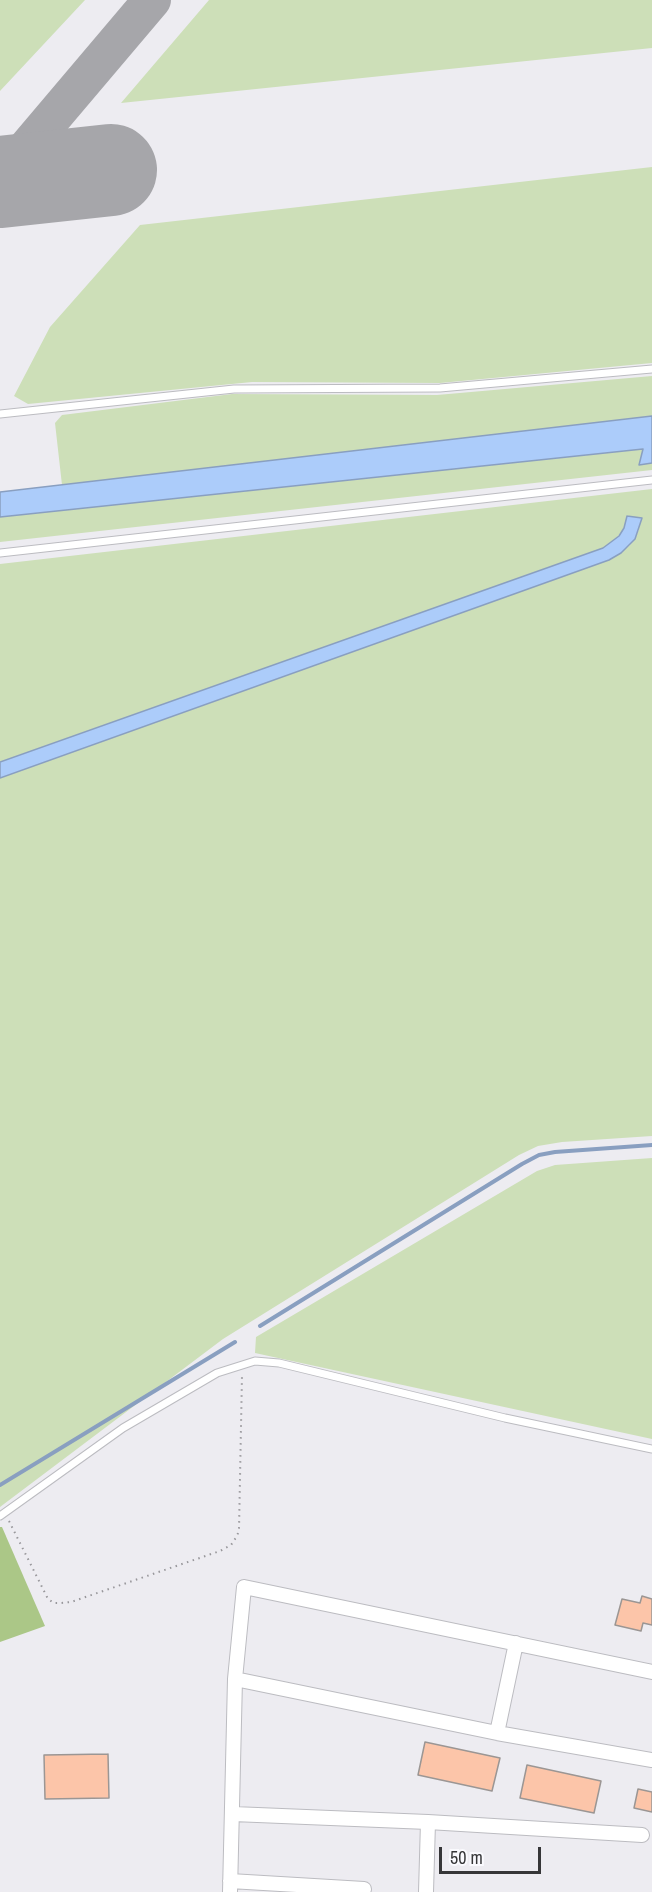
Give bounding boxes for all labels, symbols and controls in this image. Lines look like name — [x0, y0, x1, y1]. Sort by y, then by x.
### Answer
scale bar — [442, 1835, 544, 1873]
text: 50 m — [450, 1845, 483, 1870]

